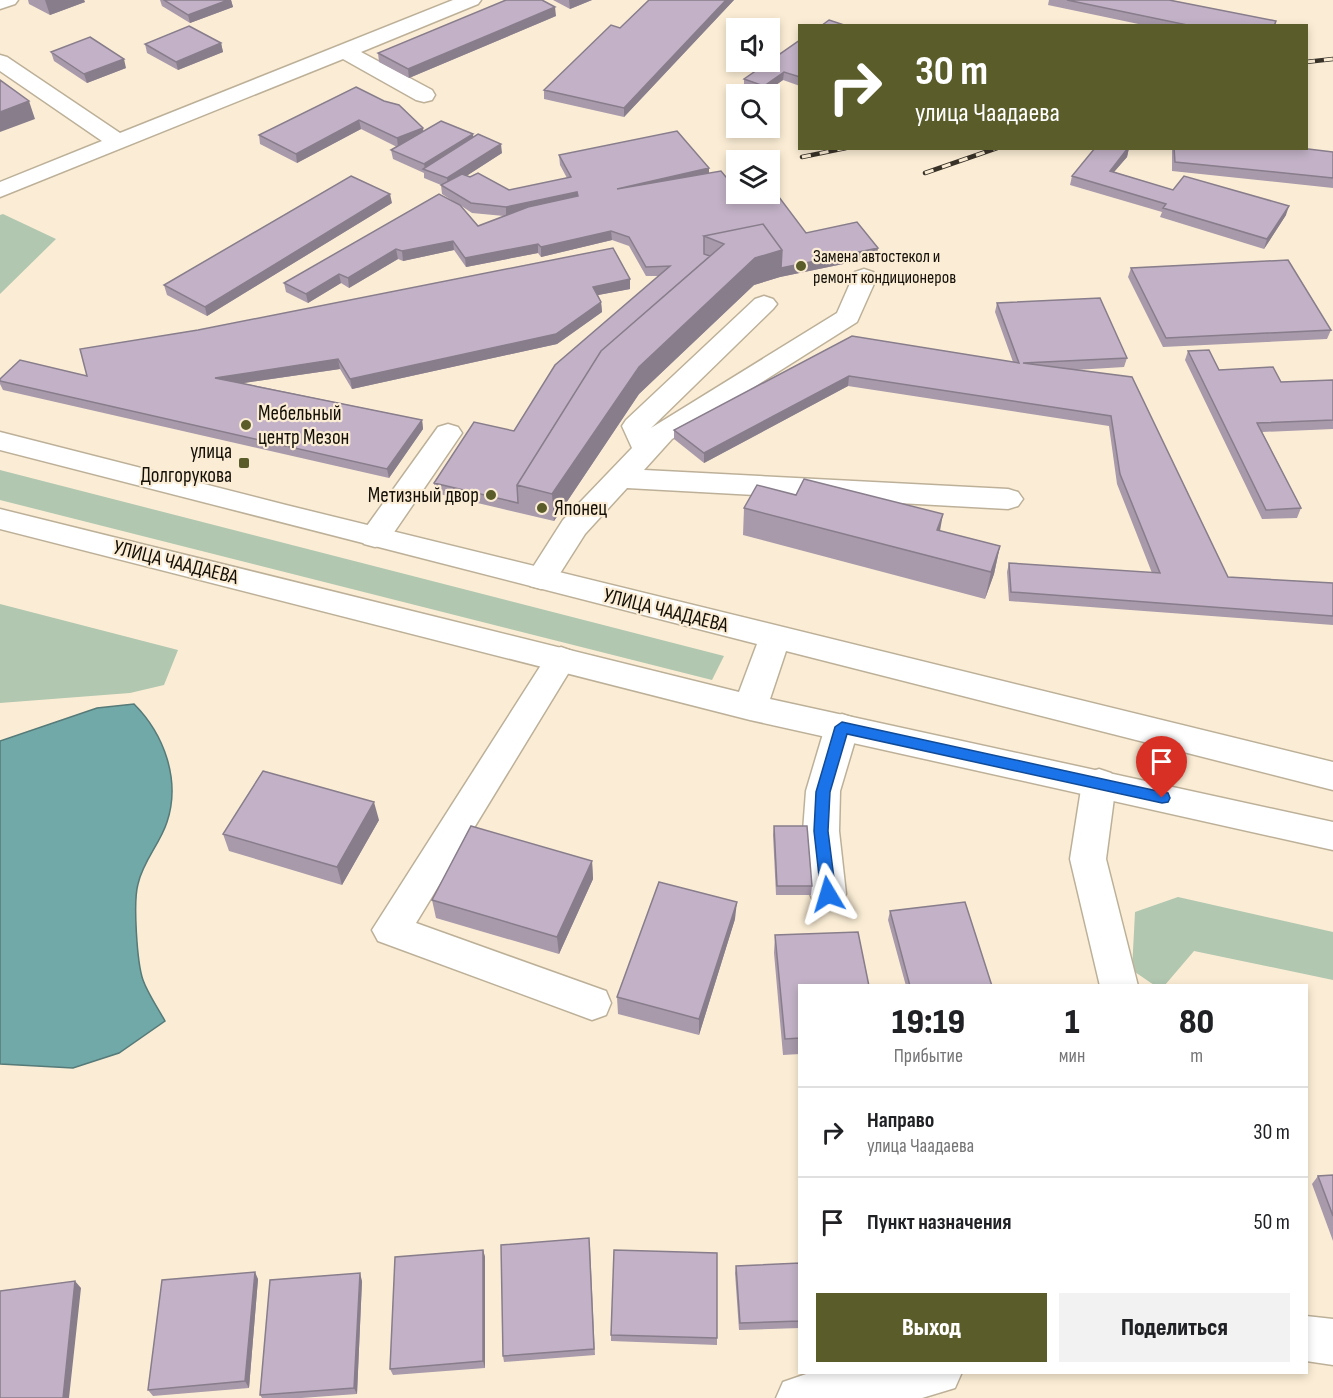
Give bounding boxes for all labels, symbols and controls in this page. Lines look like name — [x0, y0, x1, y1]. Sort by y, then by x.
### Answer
map controls — [726, 18, 780, 204]
button: sound — [726, 18, 780, 72]
text: 30 m — [915, 46, 988, 97]
icon: right — [816, 48, 894, 126]
button: search — [726, 84, 780, 138]
text: улица Чаадаева — [915, 97, 1060, 129]
button: layers — [726, 150, 780, 204]
place label: Замена автостекол и ремонт кондиционеров — [813, 246, 956, 288]
marker: Замена автостекол и ремонт кондиционеров — [794, 259, 808, 273]
place label: Мебельный центр Мезон — [258, 401, 349, 450]
marker: Мебельный центр Мезон — [239, 418, 253, 432]
place label: улица Долгорукова — [141, 439, 232, 488]
marker: улица Долгорукова — [237, 456, 251, 470]
place label: Метизный двор — [368, 483, 479, 508]
marker: Метизный двор — [484, 488, 498, 502]
place label: Японец — [554, 496, 607, 521]
marker: Японец — [535, 501, 549, 515]
street label: УЛИЦА ЧААДАЕВА — [111, 535, 242, 590]
street label: УЛИЦА ЧААДАЕВА — [601, 583, 732, 638]
pin — [1136, 736, 1187, 798]
icon: arrive — [1145, 745, 1178, 778]
position arrow — [796, 862, 860, 926]
text: 19:19 — [892, 1001, 965, 1044]
text: 1 — [1065, 1001, 1079, 1044]
text: 80 — [1179, 1001, 1214, 1044]
text: Прибытие — [894, 1044, 963, 1068]
text: мин — [1059, 1044, 1085, 1068]
text: m — [1190, 1044, 1203, 1068]
text: Направо — [867, 1107, 934, 1134]
icon: right — [816, 1116, 849, 1149]
text: 30 m — [1253, 1119, 1290, 1146]
text: улица Чаадаева — [867, 1134, 974, 1158]
icon: arrive — [816, 1206, 849, 1239]
text: Пункт назначения — [867, 1209, 1011, 1236]
text: 50 m — [1254, 1209, 1290, 1236]
button: Выход — [816, 1293, 1047, 1362]
button: Поделиться — [1059, 1293, 1290, 1362]

